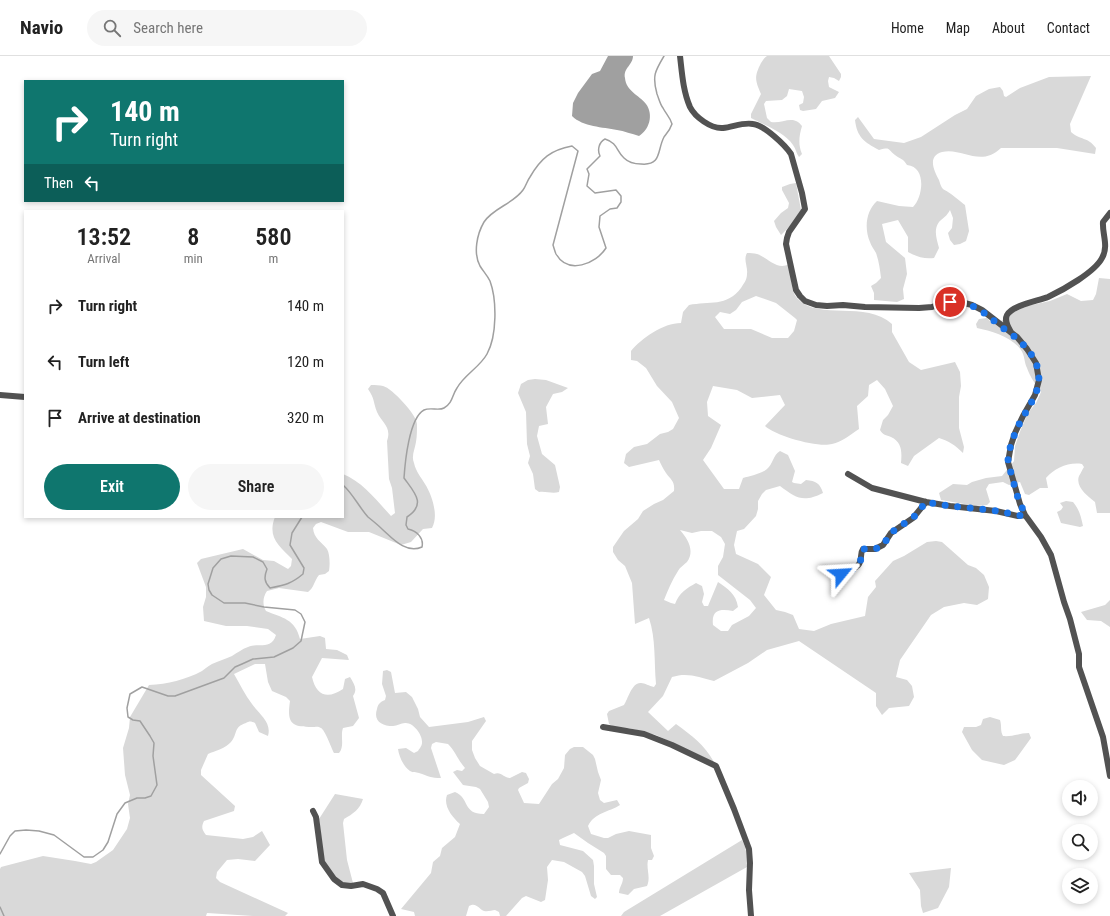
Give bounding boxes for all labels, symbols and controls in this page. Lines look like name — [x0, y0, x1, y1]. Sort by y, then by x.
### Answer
search box — [87, 10, 367, 46]
text: Navio — [20, 16, 63, 39]
icon: search — [101, 17, 123, 39]
text: Search here — [133, 19, 203, 37]
text: Home — [891, 20, 924, 36]
text: Map — [946, 20, 970, 36]
text: About — [992, 20, 1025, 36]
text: Contact — [1047, 20, 1090, 36]
text: 140 m — [110, 95, 180, 128]
icon: right — [44, 96, 96, 148]
text: Turn right — [110, 129, 178, 150]
icon: left — [81, 172, 103, 194]
text: Then — [44, 174, 73, 192]
text: 13:52 — [77, 223, 131, 251]
text: 8 — [187, 223, 199, 251]
text: 580 — [255, 223, 291, 251]
text: Arrival — [87, 251, 120, 266]
text: min — [184, 251, 203, 266]
text: m — [268, 251, 278, 266]
pin — [933, 285, 967, 319]
icon: arrive — [939, 291, 961, 313]
icon: right — [44, 295, 66, 317]
text: Turn right — [78, 297, 137, 315]
text: 140 m — [287, 297, 324, 315]
icon: left — [44, 351, 66, 373]
text: Turn left — [78, 353, 129, 371]
text: 120 m — [287, 353, 324, 371]
icon: arrive — [44, 407, 66, 429]
text: Arrive at destination — [78, 409, 201, 427]
text: 320 m — [287, 409, 324, 427]
button: Exit — [44, 464, 180, 510]
button: Share — [188, 464, 324, 510]
position arrow — [820, 553, 862, 595]
map controls — [1062, 780, 1098, 904]
button: sound — [1062, 780, 1098, 816]
button: search — [1062, 824, 1098, 860]
button: layers — [1062, 868, 1098, 904]

